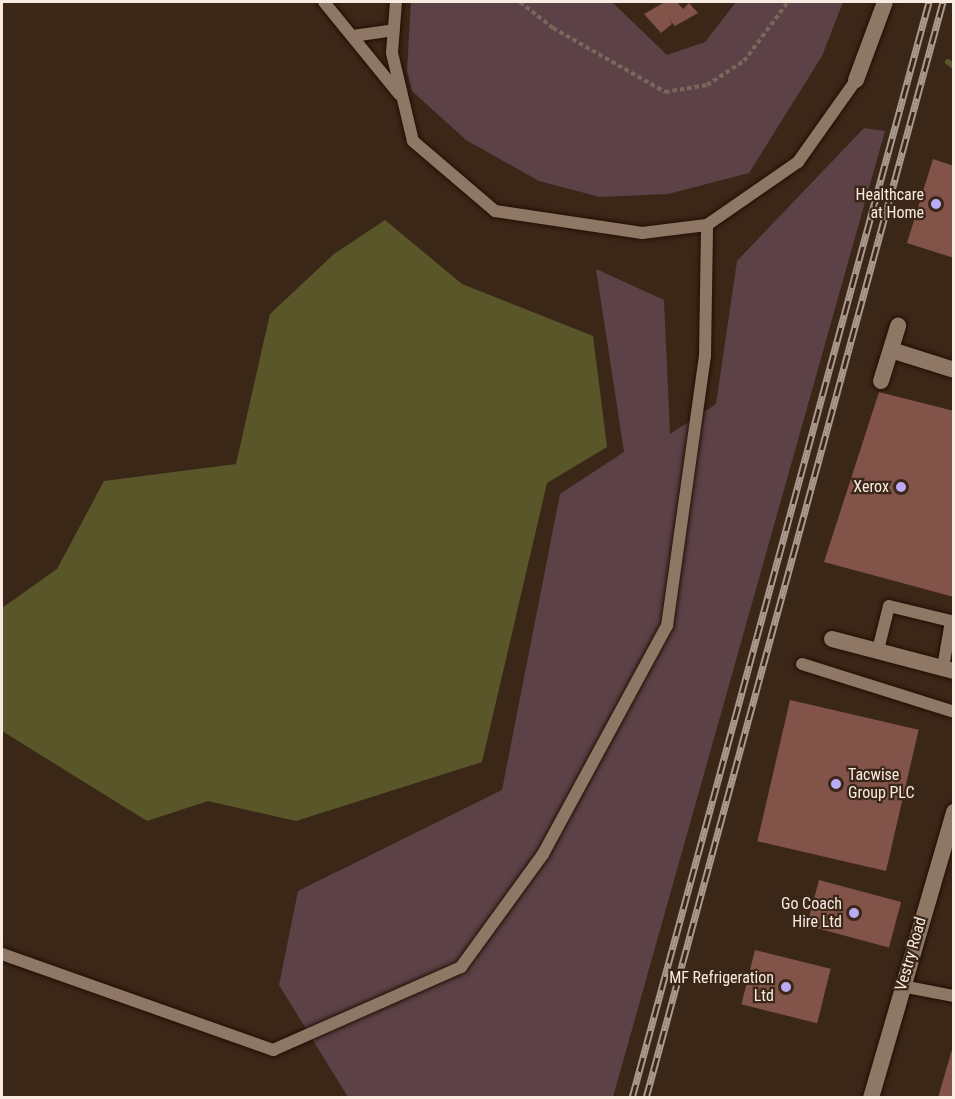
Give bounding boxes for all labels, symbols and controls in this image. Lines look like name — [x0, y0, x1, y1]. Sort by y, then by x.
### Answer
place label: Healthcare at Home — [856, 185, 924, 223]
marker: Healthcare at Home — [929, 197, 943, 211]
place label: Xerox — [853, 477, 889, 497]
marker: Xerox — [894, 480, 908, 494]
place label: Tacwise Group PLC — [848, 765, 915, 803]
marker: Tacwise Group PLC — [829, 777, 843, 791]
place label: Go Coach Hire Ltd — [781, 894, 842, 932]
marker: Go Coach Hire Ltd — [847, 906, 861, 920]
street label: Vestry Road — [891, 915, 931, 993]
place label: MF Refrigeration Ltd — [669, 968, 774, 1006]
marker: MF Refrigeration Ltd — [779, 980, 793, 994]

